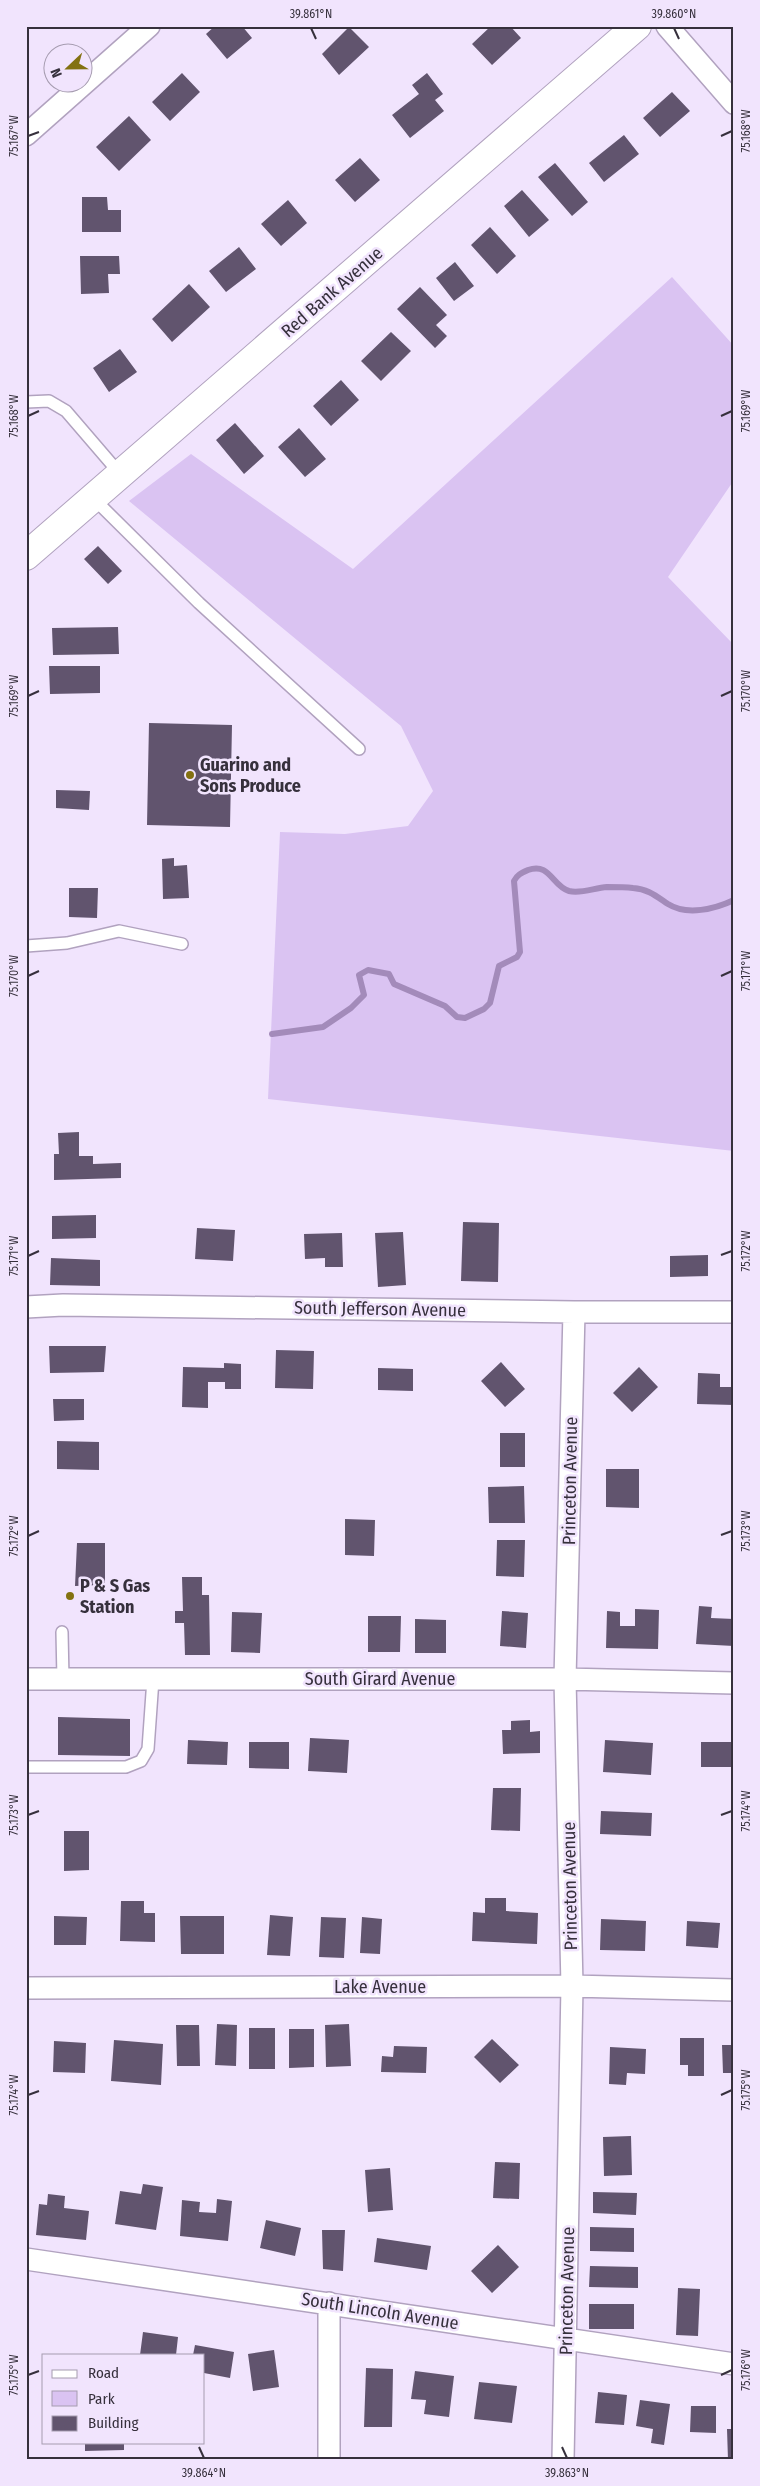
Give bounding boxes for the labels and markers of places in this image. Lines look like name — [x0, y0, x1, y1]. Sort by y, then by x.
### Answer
place label: Guarino and Sons Produce — [200, 754, 301, 797]
marker: Guarino and Sons Produce — [184, 769, 196, 781]
place label: P & S Gas Station — [80, 1575, 150, 1618]
marker: P & S Gas Station — [64, 1590, 76, 1602]

